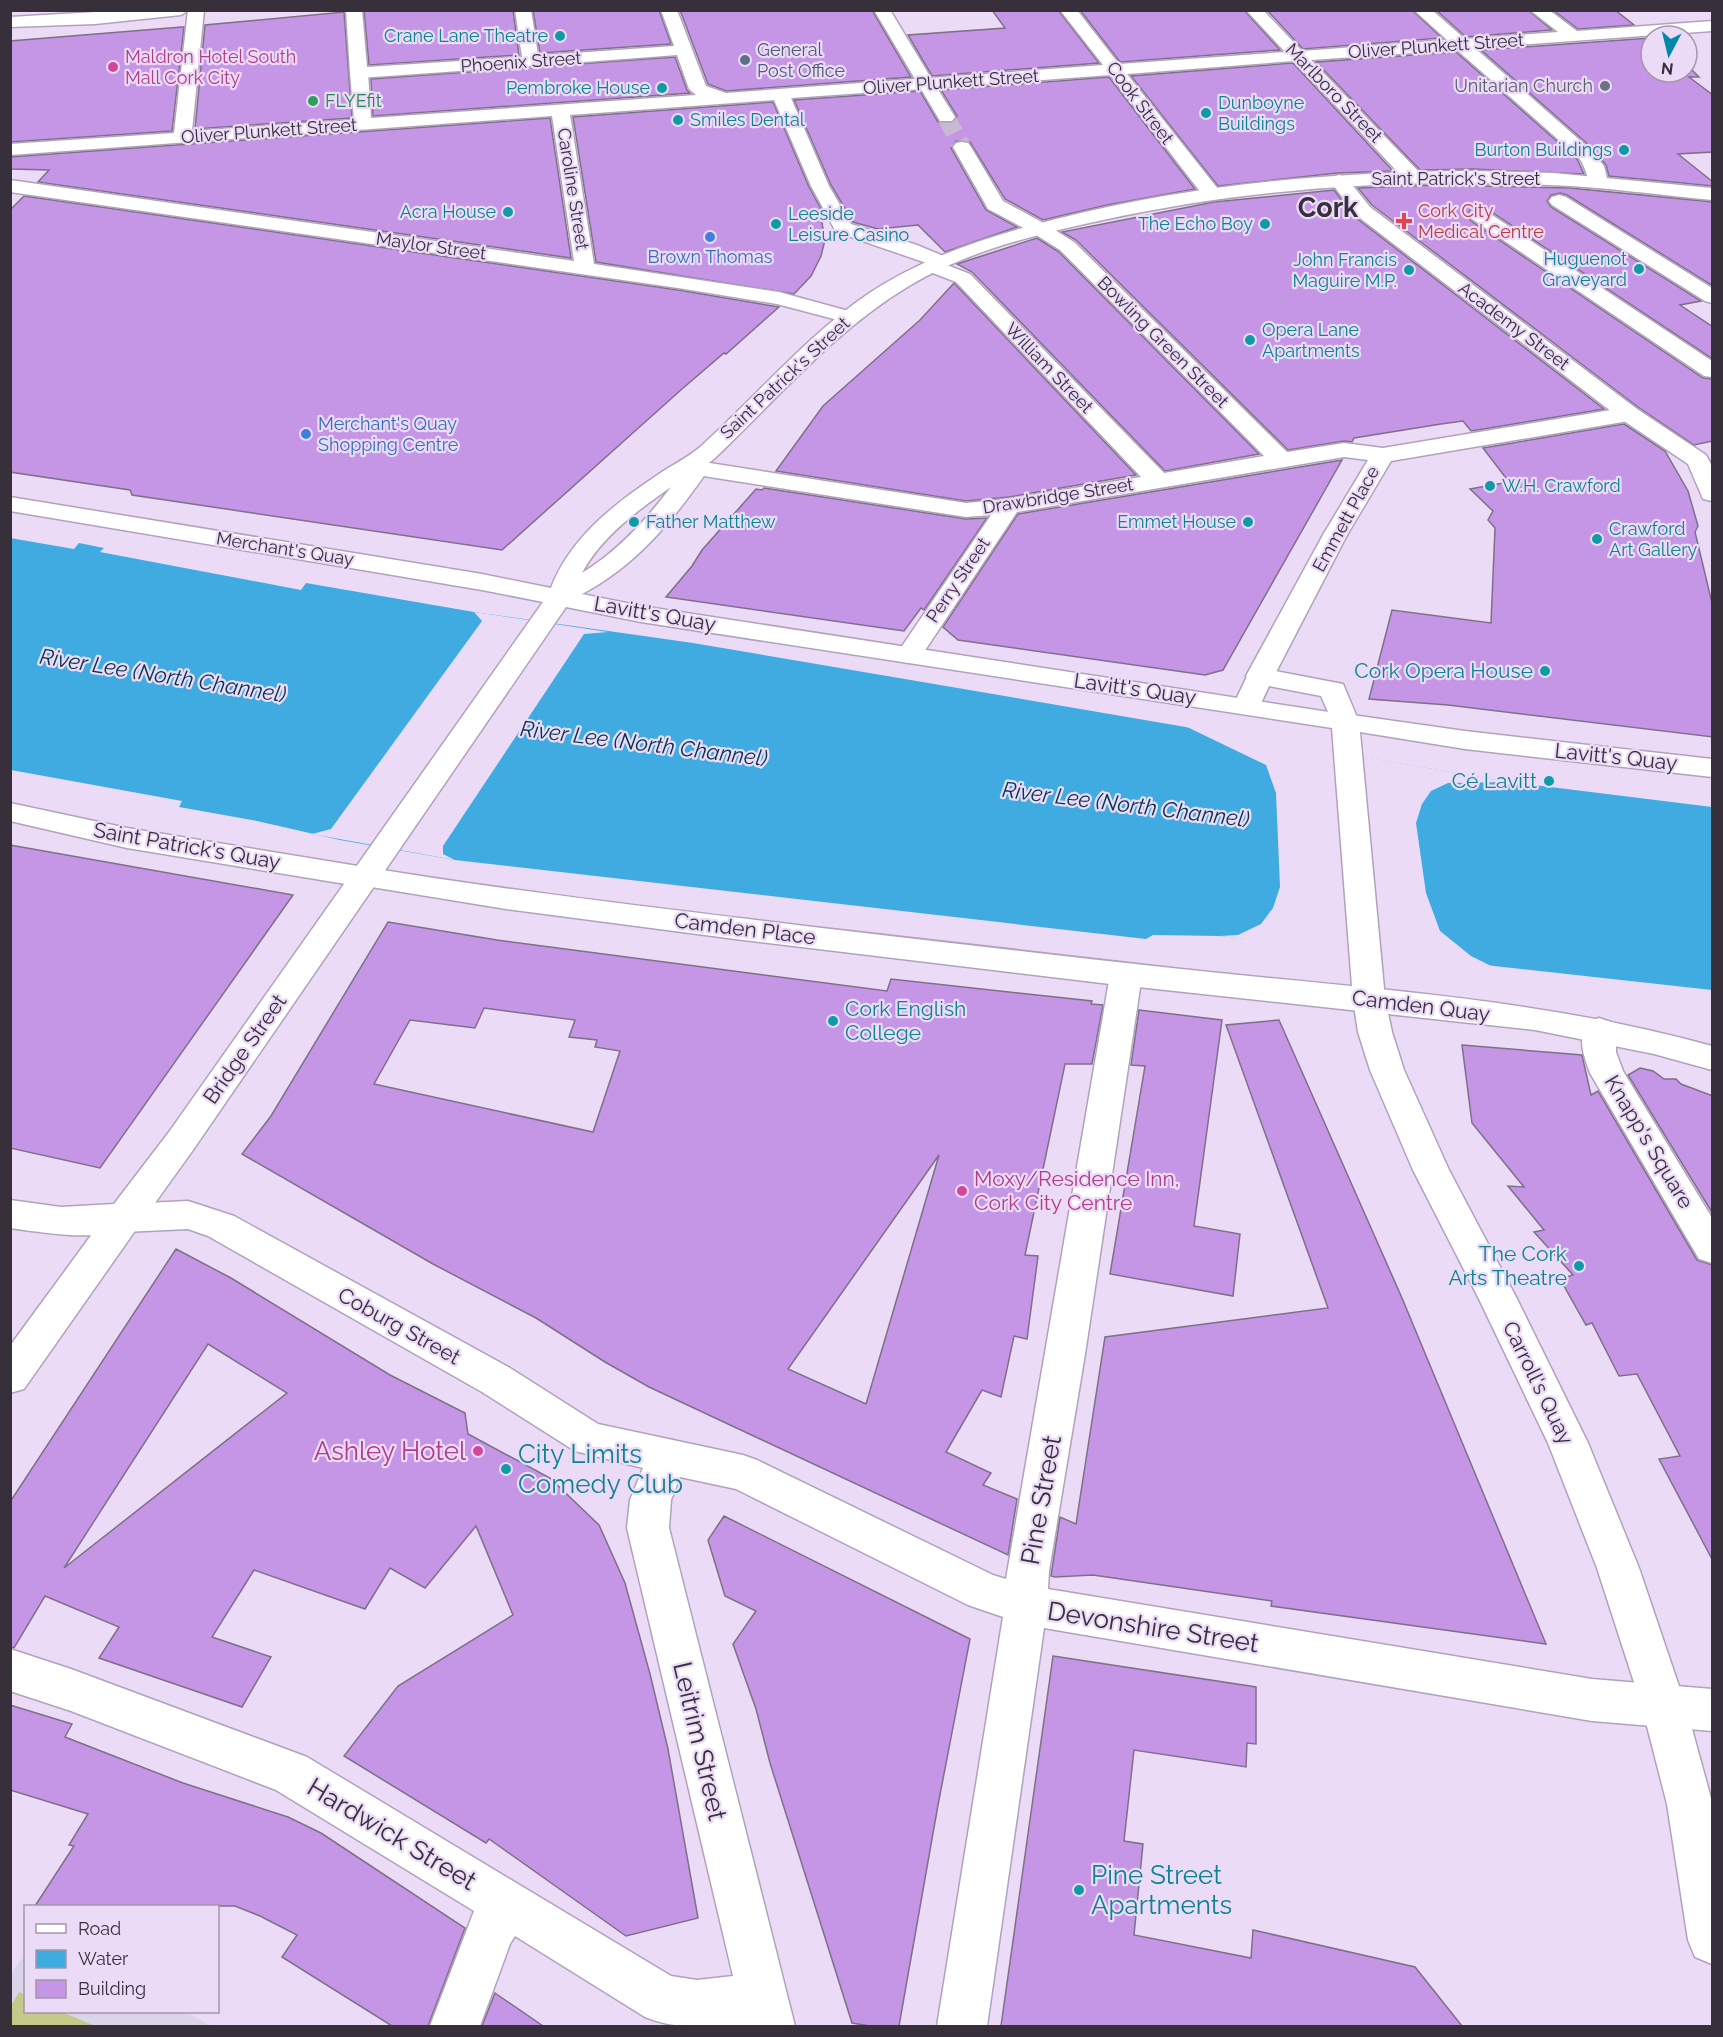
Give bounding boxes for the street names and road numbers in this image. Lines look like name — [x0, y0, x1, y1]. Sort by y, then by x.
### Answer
street label: Oliver Plunkett Street — [1347, 29, 1524, 62]
street label: Marlboro Street — [1282, 39, 1387, 147]
street label: Phoenix Street — [460, 47, 582, 76]
street label: Cook Street — [1103, 57, 1178, 148]
street label: Oliver Plunkett Street — [862, 65, 1039, 98]
street label: Oliver Plunkett Street — [180, 114, 357, 147]
street label: Caroline Street — [553, 126, 594, 251]
street label: Saint Patrick's Street — [1372, 168, 1540, 189]
street label: Maylor Street — [375, 227, 487, 264]
street label: Bowling Green Street — [1093, 272, 1233, 412]
street label: Academy Street — [1455, 277, 1574, 374]
street label: Saint Patrick's Street — [716, 312, 854, 443]
street label: William Street — [1001, 318, 1098, 417]
street label: Emmett Place — [1308, 462, 1383, 575]
street label: Drawbridge Street — [981, 473, 1135, 518]
street label: Merchant's Quay — [215, 527, 356, 570]
street label: Perry Street — [921, 533, 994, 626]
street label: Lavitt's Quay — [592, 590, 718, 637]
street label: Lavitt's Quay — [1072, 668, 1198, 709]
street label: Lavitt's Quay — [1553, 738, 1679, 775]
street label: Saint Patrick's Quay — [92, 817, 283, 874]
street label: Camden Place — [673, 907, 817, 950]
street label: Camden Quay — [1351, 985, 1491, 1026]
street label: Bridge Street — [198, 989, 292, 1108]
street label: Knapp's Square — [1600, 1071, 1699, 1213]
street label: Coburg Street — [334, 1282, 465, 1369]
street label: Carroll's Quay — [1498, 1317, 1579, 1448]
street label: Pine Street — [1015, 1433, 1067, 1567]
street label: Devonshire Street — [1045, 1595, 1261, 1659]
street label: Leitrim Street — [667, 1659, 733, 1824]
street label: Hardwick Street — [302, 1772, 482, 1896]

